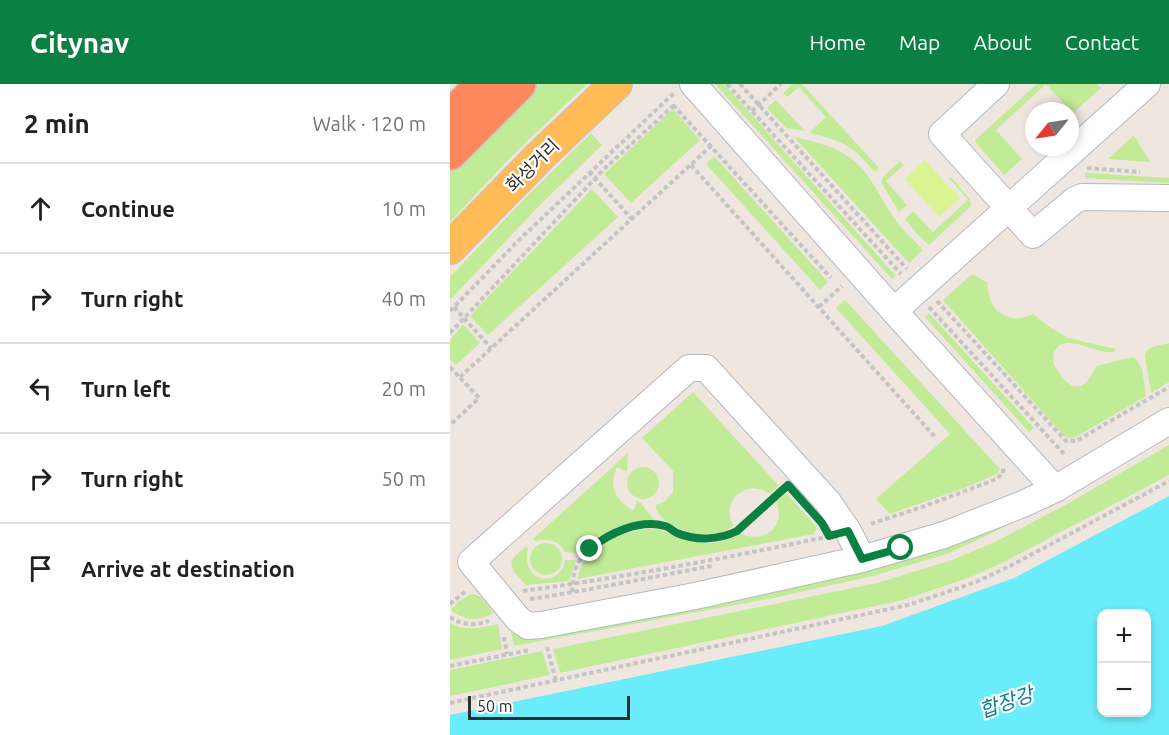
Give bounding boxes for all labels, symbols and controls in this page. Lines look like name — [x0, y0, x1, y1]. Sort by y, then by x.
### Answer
text: Citynav — [30, 27, 129, 58]
text: Home — [809, 30, 866, 54]
text: Map — [899, 30, 940, 54]
text: About — [973, 30, 1032, 54]
text: Contact — [1065, 30, 1139, 54]
north arrow — [1025, 102, 1079, 156]
text: 2 min — [24, 109, 90, 138]
text: Walk · 120 m — [313, 112, 426, 135]
street label: 화성거리 — [502, 135, 562, 195]
icon: ahead — [24, 192, 57, 225]
text: Continue — [81, 196, 175, 221]
text: 10 m — [382, 197, 426, 220]
icon: right — [24, 282, 57, 315]
text: Turn right — [81, 286, 183, 311]
text: 40 m — [382, 287, 426, 310]
icon: left — [24, 372, 57, 405]
text: Turn left — [81, 376, 171, 401]
text: 20 m — [382, 377, 426, 400]
icon: right — [24, 462, 57, 495]
text: Turn right — [81, 466, 183, 491]
text: 50 m — [382, 467, 426, 490]
route start — [887, 534, 913, 560]
route end — [576, 535, 602, 561]
icon: arrive — [24, 552, 57, 585]
text: Arrive at destination — [81, 556, 295, 581]
map controls — [1097, 609, 1151, 717]
button: + — [1097, 609, 1151, 663]
button: − — [1097, 663, 1151, 717]
water label: 합장강 — [976, 681, 1038, 722]
scale bar — [468, 693, 630, 720]
text: 50 m — [477, 697, 513, 715]

